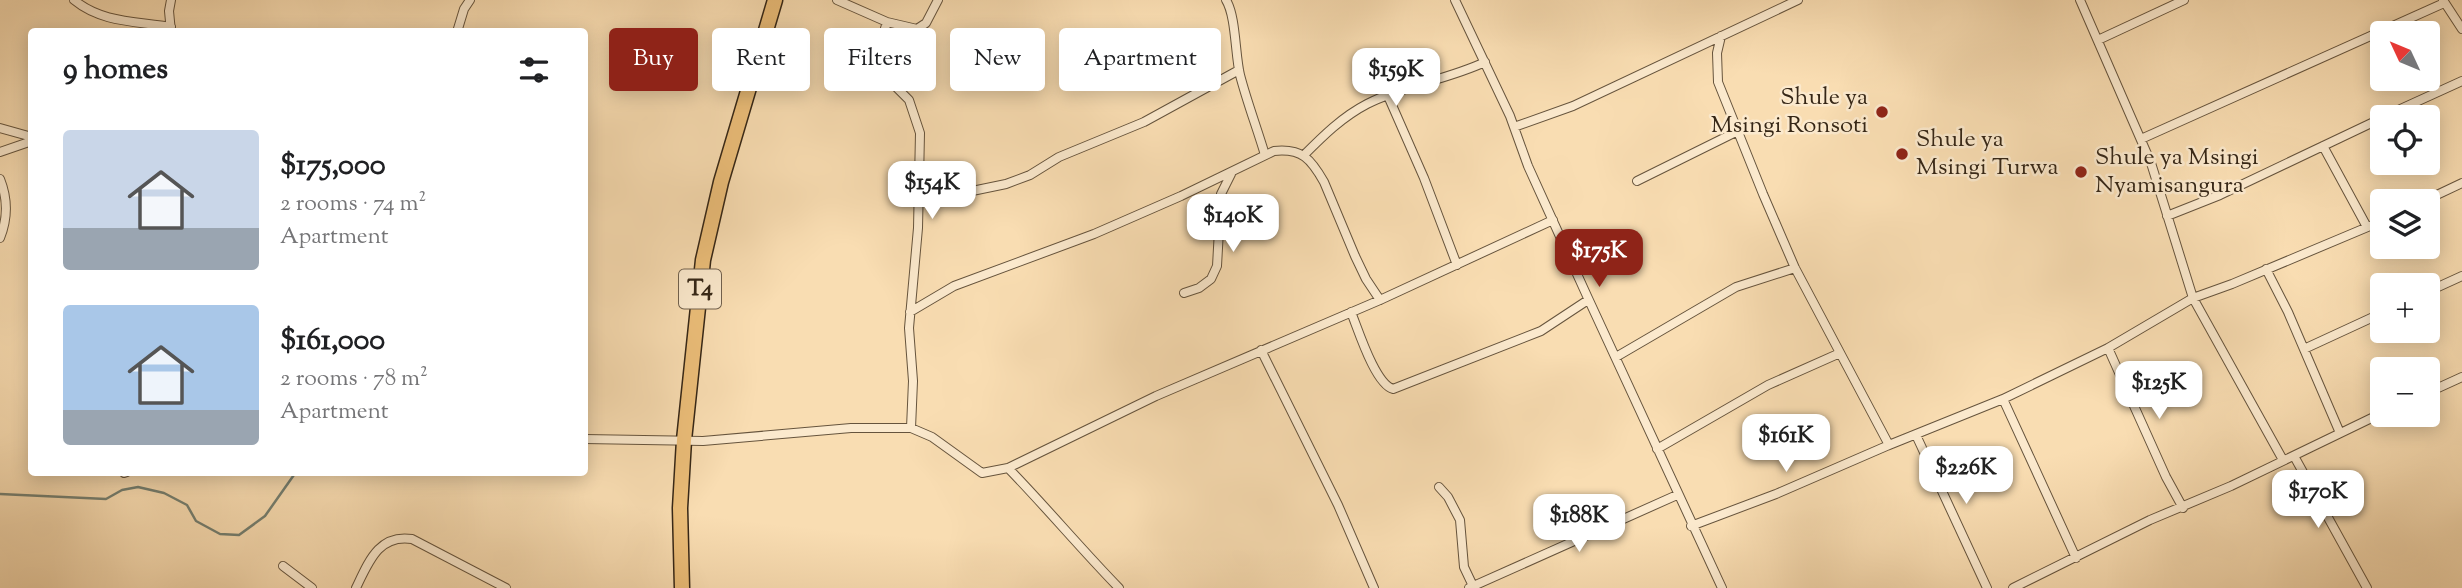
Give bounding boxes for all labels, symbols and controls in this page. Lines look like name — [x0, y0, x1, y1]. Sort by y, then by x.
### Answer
north arrow — [2370, 21, 2440, 91]
map controls — [2370, 21, 2440, 427]
chip: Buy — [609, 28, 698, 91]
chip: Rent — [712, 28, 810, 91]
chip: Filters — [824, 28, 936, 91]
chip: New — [950, 28, 1045, 91]
chip: Apartment — [1059, 28, 1221, 91]
pin: $159K — [1347, 48, 1445, 108]
text: 9 homes — [63, 49, 168, 92]
icon: filters — [515, 51, 553, 89]
text: $159K — [1368, 54, 1424, 87]
place label: Shule ya Msingi Ronsoti — [1711, 81, 1868, 143]
marker: Shule ya Msingi Ronsoti — [1874, 104, 1890, 120]
button: locate — [2370, 105, 2440, 175]
place label: Shule ya Msingi Turwa — [1916, 123, 2059, 185]
place label: Shule ya Msingi Nyamisangura — [2095, 141, 2259, 203]
text: $175,000 — [280, 145, 386, 188]
marker: Shule ya Msingi Turwa — [1894, 146, 1910, 162]
icon: home — [119, 158, 203, 242]
pin: $154K — [883, 162, 981, 221]
marker: Shule ya Msingi Nyamisangura — [2073, 164, 2089, 180]
text: $154K — [904, 167, 960, 200]
text: 2 rooms · 74 m² — [280, 188, 426, 221]
button: layers — [2370, 189, 2440, 259]
pin: $140K — [1184, 194, 1282, 254]
text: $140K — [1203, 200, 1263, 233]
text: Apartment — [280, 221, 389, 254]
pin: $175K — [1550, 230, 1648, 289]
text: $175K — [1571, 235, 1627, 268]
road number: T4 — [679, 270, 721, 308]
button: + — [2370, 273, 2440, 343]
text: $161,000 — [280, 320, 385, 363]
icon: home — [119, 333, 203, 417]
button: − — [2370, 357, 2440, 427]
pin: $125K — [2110, 362, 2208, 421]
text: 2 rooms · 78 m² — [280, 363, 428, 396]
text: $125K — [2131, 367, 2187, 400]
text: Apartment — [280, 396, 389, 429]
pin: $161K — [1737, 414, 1835, 474]
text: $161K — [1758, 420, 1814, 453]
pin: $226K — [1917, 447, 2015, 506]
text: $226K — [1935, 452, 1997, 485]
pin: $170K — [2269, 470, 2367, 530]
text: $170K — [2288, 476, 2348, 509]
pin: $188K — [1530, 494, 1628, 554]
text: $188K — [1549, 500, 1609, 533]

